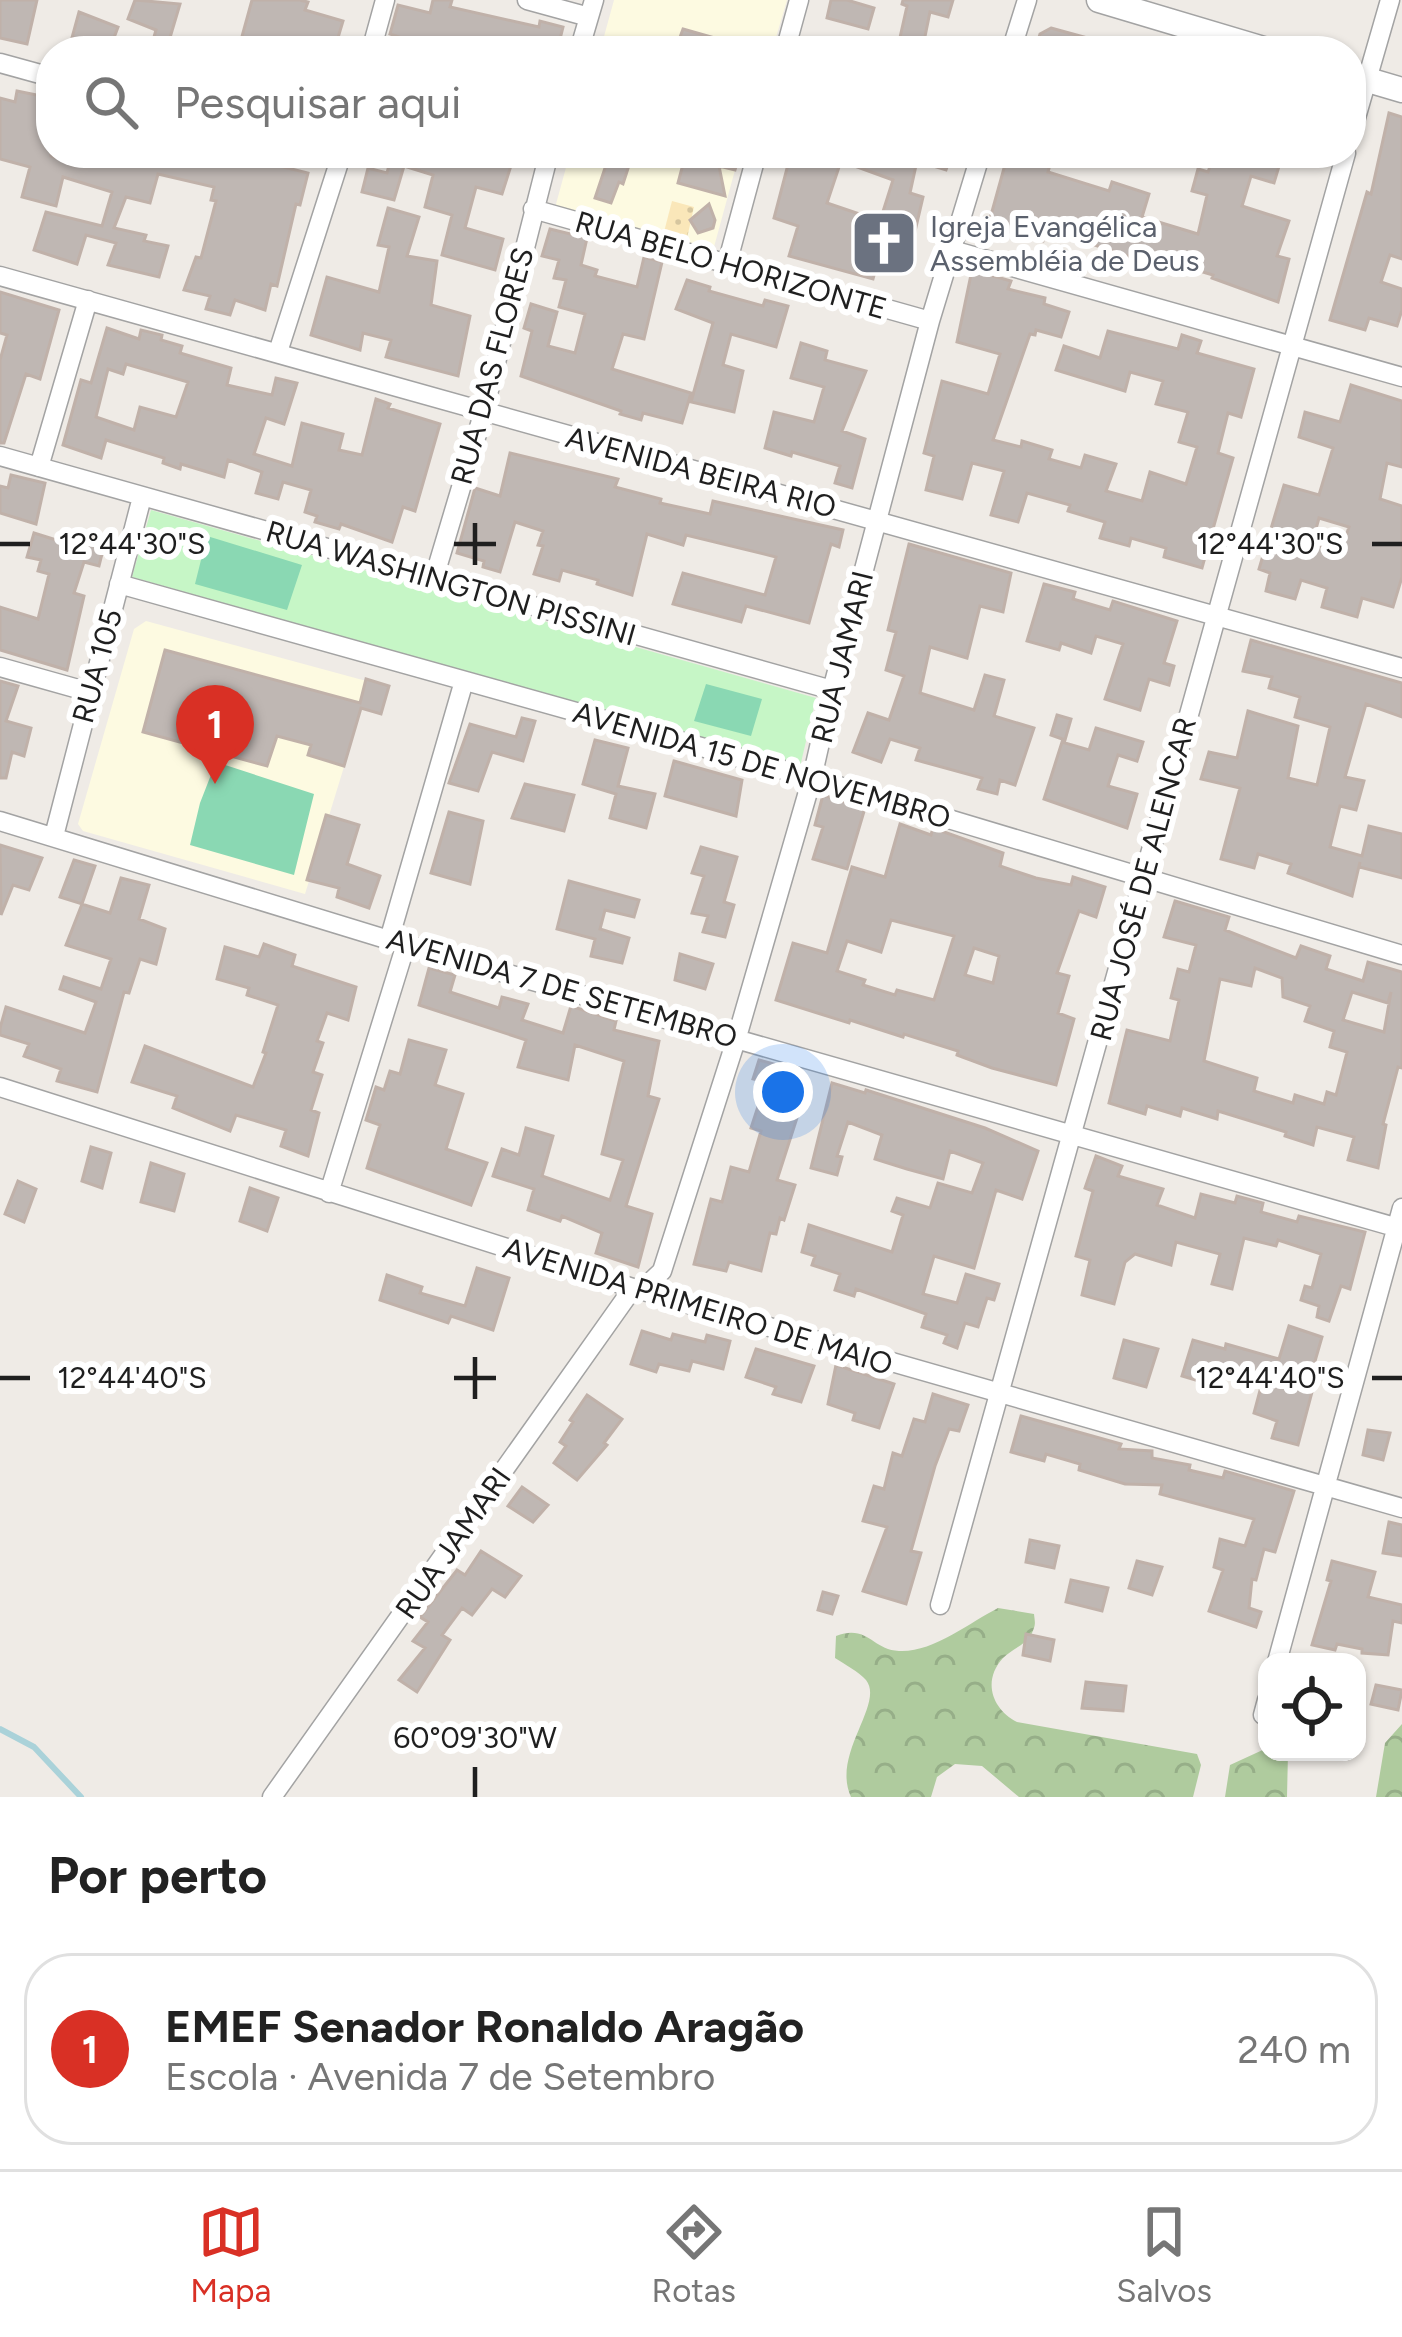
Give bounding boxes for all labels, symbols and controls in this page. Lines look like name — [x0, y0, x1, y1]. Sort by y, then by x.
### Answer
search box — [36, 36, 1366, 168]
icon: search — [78, 69, 144, 135]
text: Pesquisar aqui — [174, 75, 461, 129]
street label: RUA BELO HORIZONTE — [571, 203, 891, 327]
church icon: Igreja Evangélica Assembléia de Deus — [849, 208, 919, 278]
place label: Igreja Evangélica Assembléia de Deus — [930, 208, 1200, 279]
street label: RUA DAS FLORES — [443, 243, 541, 489]
street label: AVENIDA BEIRA RIO — [562, 418, 840, 526]
street label: RUA WASHINGTON PISSINI — [262, 512, 640, 654]
text: 12°44'30"S — [58, 525, 206, 562]
text: 12°44'30"S — [1196, 525, 1344, 562]
street label: RUA JAMARI — [803, 567, 881, 747]
street label: RUA 105 — [64, 605, 130, 727]
pin: 1 — [176, 685, 254, 784]
street label: AVENIDA 15 DE NOVEMBRO — [569, 693, 955, 837]
street label: RUA JOSÉ DE ALENCAR — [1082, 713, 1204, 1045]
street label: AVENIDA 7 DE SETEMBRO — [382, 920, 742, 1056]
your location — [753, 1062, 813, 1122]
street label: AVENIDA PRIMEIRO DE MAIO — [499, 1229, 897, 1383]
text: 12°44'40"S — [57, 1359, 207, 1396]
text: 12°44'40"S — [1195, 1359, 1345, 1396]
street label: RUA JAMARI — [387, 1460, 519, 1626]
map controls — [1258, 1653, 1366, 1761]
button: locate — [1258, 1653, 1366, 1761]
text: 60°09'30"W — [393, 1719, 557, 1756]
text: Por perto — [48, 1845, 267, 1906]
text: EMEF Senador Ronaldo Aragão — [165, 1999, 804, 2053]
text: 1 — [82, 2026, 98, 2073]
text: 240 m — [1237, 2026, 1351, 2073]
text: Escola · Avenida 7 de Setembro — [165, 2053, 715, 2100]
tab: Mapa — [190, 2199, 271, 2310]
tab: Rotas — [652, 2199, 736, 2310]
tab: Salvos — [1116, 2199, 1212, 2310]

